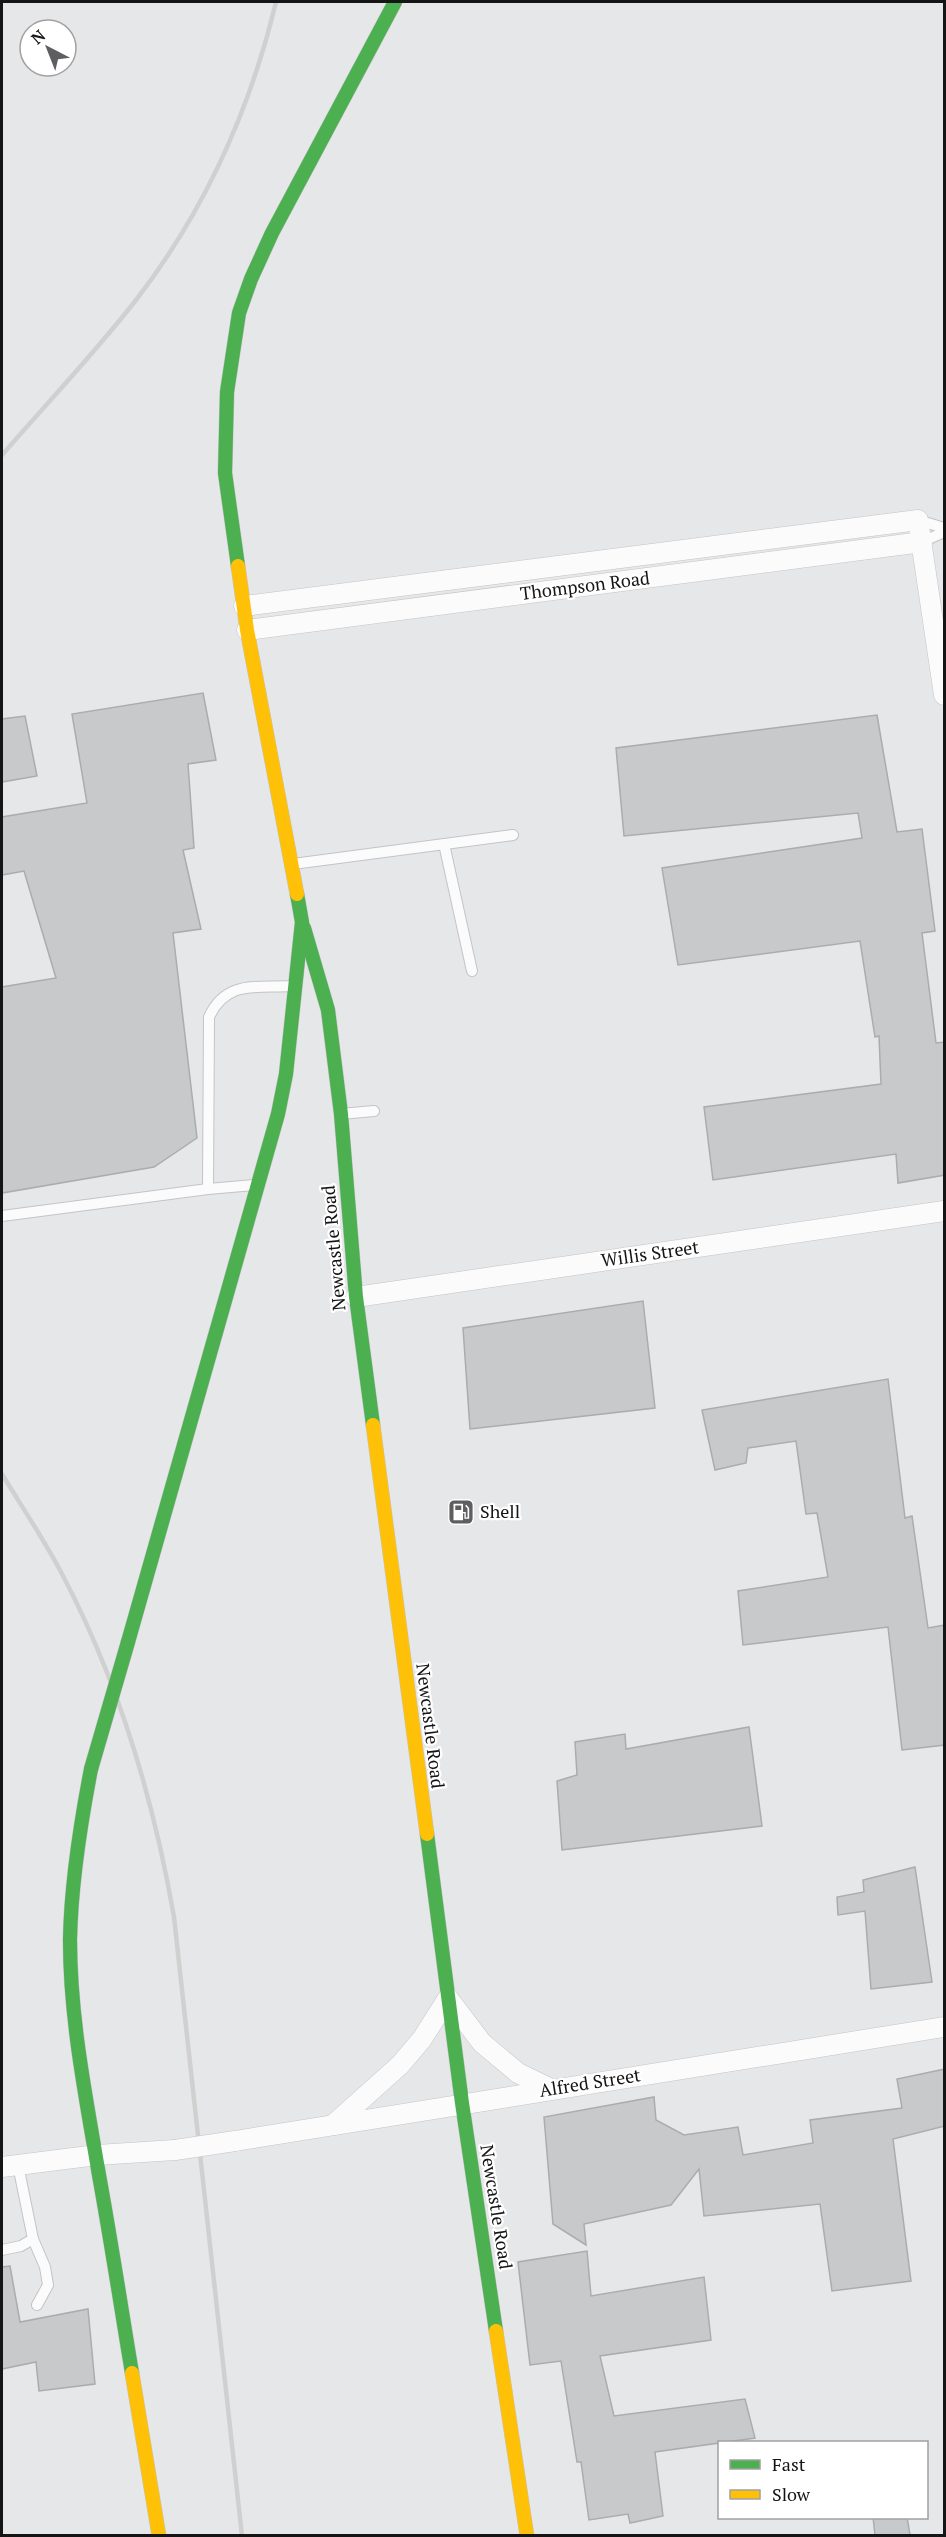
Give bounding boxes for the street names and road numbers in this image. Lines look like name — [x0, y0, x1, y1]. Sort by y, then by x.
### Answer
street label: Thompson Road — [519, 565, 651, 605]
street label: Newcastle Road — [316, 1184, 350, 1312]
street label: Willis Street — [599, 1234, 701, 1272]
street label: Newcastle Road — [411, 1662, 451, 1790]
street label: Alfred Street — [537, 2062, 643, 2102]
street label: Newcastle Road — [475, 2143, 519, 2271]

